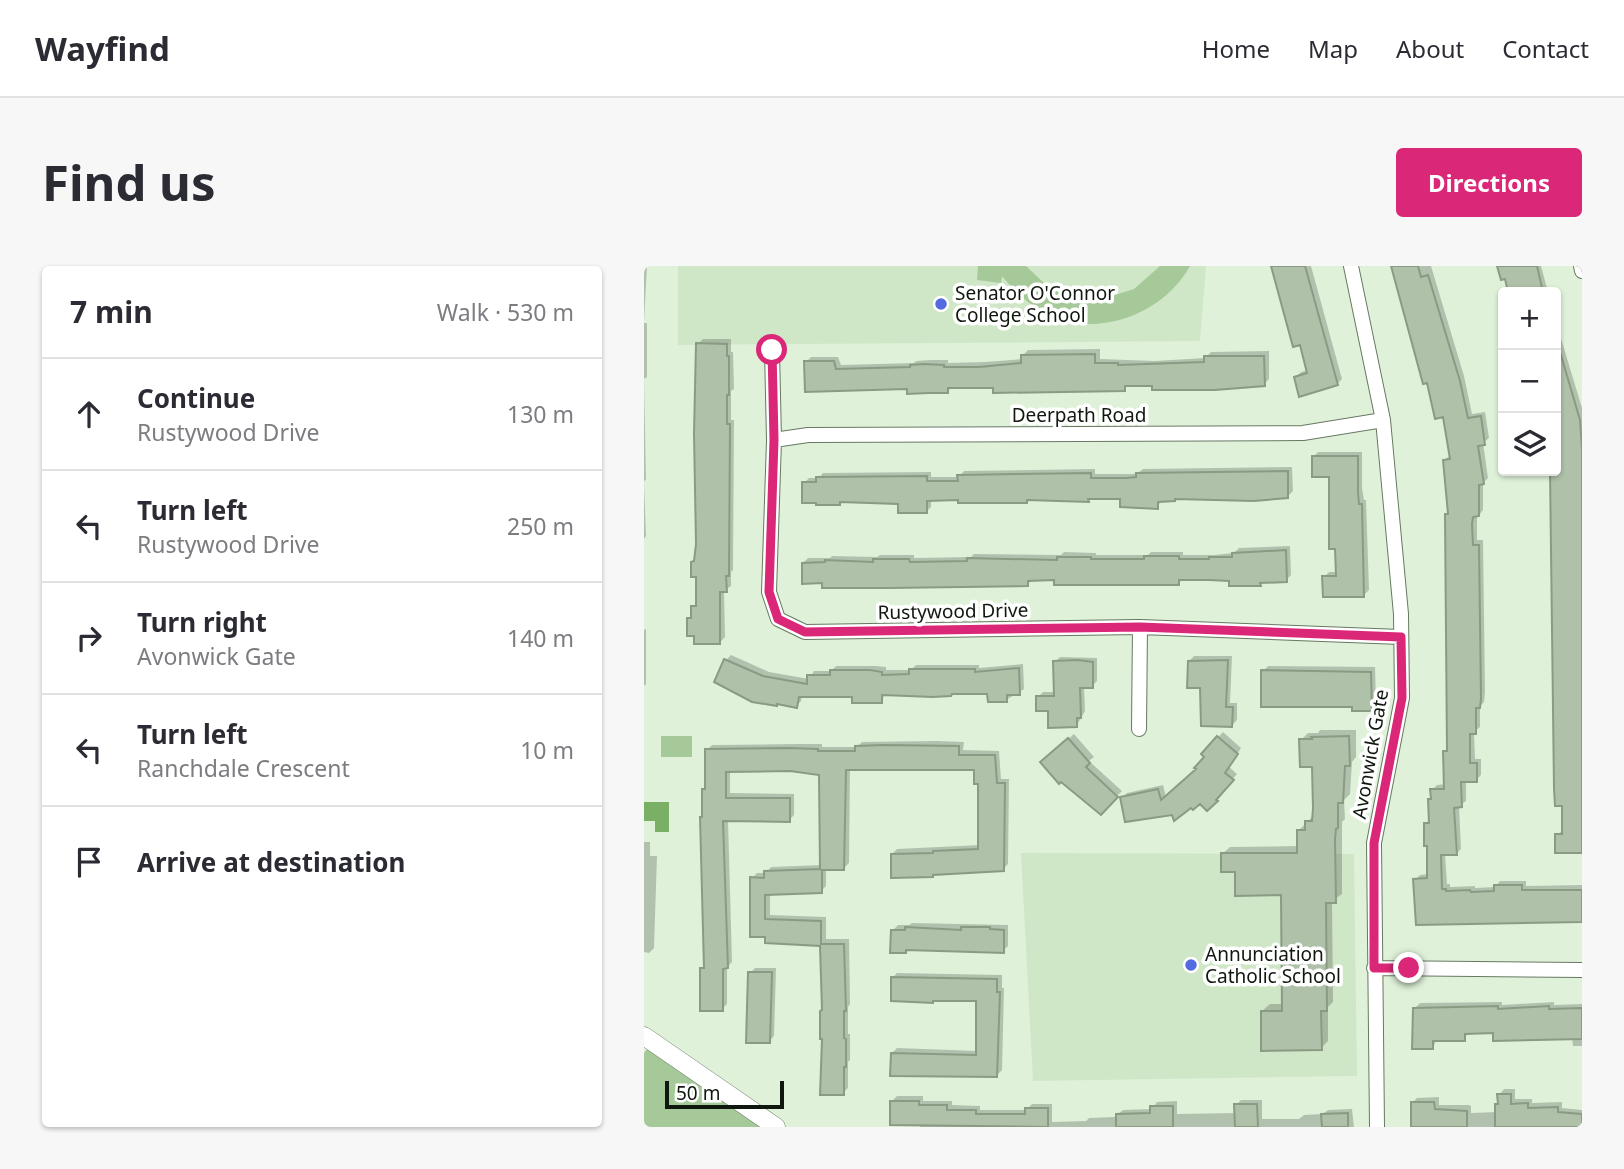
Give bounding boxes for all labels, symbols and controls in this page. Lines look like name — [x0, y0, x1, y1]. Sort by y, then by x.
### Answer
text: Wayfind — [35, 26, 170, 71]
text: Home — [1202, 32, 1270, 65]
text: Map — [1308, 32, 1358, 65]
text: About — [1396, 32, 1464, 65]
text: Contact — [1502, 32, 1589, 65]
button: Directions — [1396, 148, 1582, 217]
text: Find us — [42, 149, 216, 215]
place label: Senator O'Connor College School — [955, 280, 1115, 328]
map controls — [1498, 287, 1561, 476]
button: + — [1498, 287, 1561, 350]
text: 7 min — [70, 291, 153, 332]
text: Walk · 530 m — [437, 296, 574, 328]
marker: Senator O'Connor College School — [933, 296, 949, 312]
route start — [756, 334, 787, 365]
button: − — [1498, 350, 1561, 413]
text: Continue — [137, 380, 255, 416]
icon: ahead — [70, 395, 108, 433]
text: 130 m — [507, 398, 574, 430]
street label: Deerpath Road — [1012, 402, 1146, 428]
button: layers — [1498, 413, 1561, 476]
text: Rustywood Drive — [137, 416, 319, 448]
text: Turn left — [137, 492, 248, 528]
icon: left — [70, 507, 108, 545]
text: 250 m — [507, 510, 574, 542]
text: Rustywood Drive — [137, 528, 319, 560]
street label: Rustywood Drive — [877, 597, 1029, 625]
text: Turn right — [137, 604, 267, 640]
icon: right — [70, 619, 108, 657]
text: 140 m — [507, 622, 574, 654]
text: Avonwick Gate — [137, 640, 296, 672]
street label: Avonwick Gate — [1346, 687, 1394, 821]
text: Turn left — [137, 716, 248, 752]
icon: left — [70, 731, 108, 769]
text: 10 m — [520, 734, 574, 766]
text: Ranchdale Crescent — [137, 752, 350, 784]
icon: arrive — [70, 843, 108, 881]
text: Arrive at destination — [137, 844, 406, 880]
place label: Annunciation Catholic School — [1205, 941, 1341, 989]
route end — [1393, 952, 1424, 983]
marker: Annunciation Catholic School — [1183, 957, 1199, 973]
scale bar — [665, 1078, 784, 1110]
text: 50 m — [676, 1080, 720, 1106]

